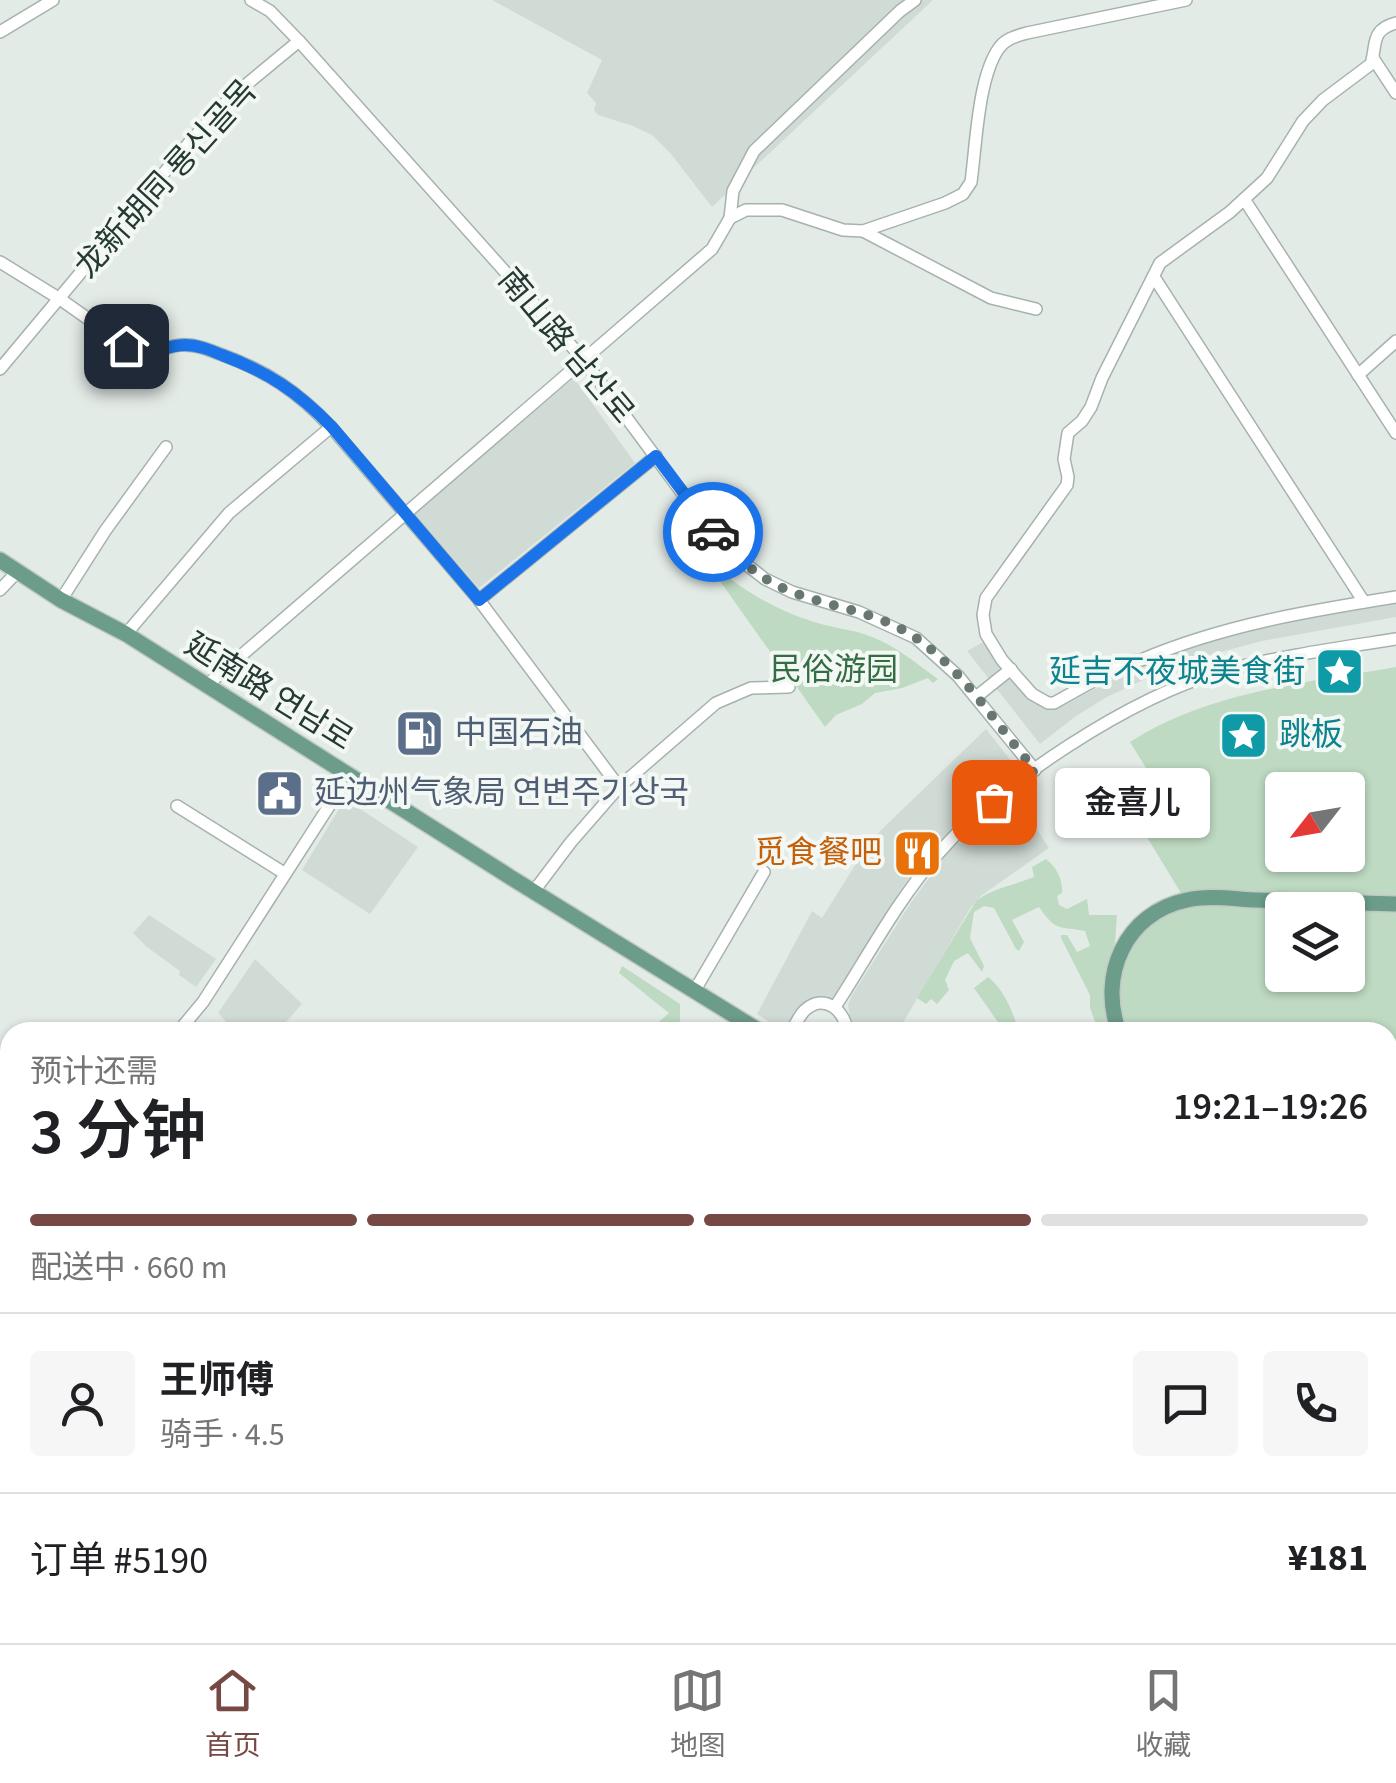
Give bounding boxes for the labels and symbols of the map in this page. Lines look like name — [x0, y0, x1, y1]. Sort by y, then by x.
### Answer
street label: 龙新胡同 룡신골목 — [65, 70, 267, 288]
street label: 南山路 남산로 — [487, 258, 645, 434]
pin — [84, 304, 169, 389]
courier — [663, 482, 763, 582]
street label: 延南路 연남로 — [176, 622, 362, 762]
place icon: 延吉不夜城美食街 — [1314, 646, 1366, 698]
park label: 民俗游园 — [770, 647, 898, 693]
place label: 延吉不夜城美食街 — [1049, 649, 1305, 695]
fuel station icon: 中国石油 — [394, 707, 446, 759]
place icon: 跳板 — [1218, 709, 1270, 761]
place label: 中国石油 — [455, 710, 583, 756]
place label: 跳板 — [1279, 712, 1343, 758]
pin — [952, 760, 1037, 845]
public building icon: 延边州气象局 연변주기상국 — [253, 767, 305, 819]
callout: 金喜儿 — [1054, 767, 1209, 837]
place label: 延边州气象局 연변주기상국 — [314, 770, 689, 816]
north arrow — [1265, 772, 1365, 872]
restaurant icon: 觅食餐吧 — [891, 827, 943, 879]
place label: 觅食餐吧 — [754, 830, 882, 876]

